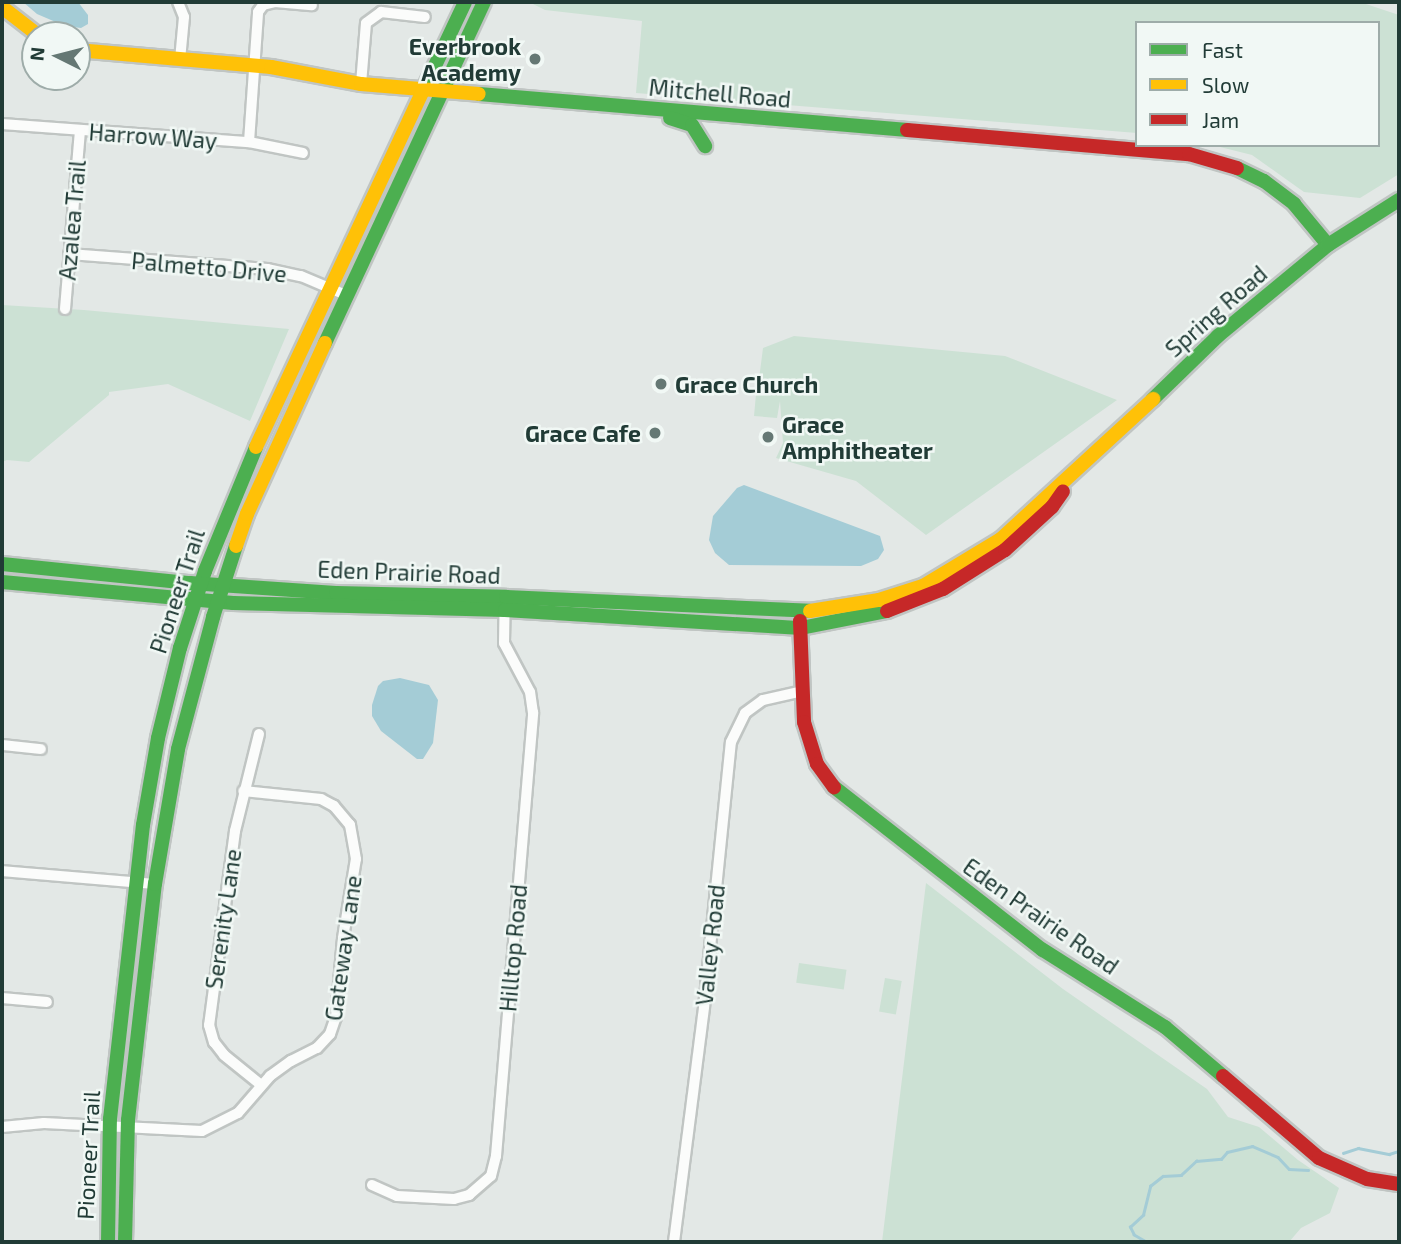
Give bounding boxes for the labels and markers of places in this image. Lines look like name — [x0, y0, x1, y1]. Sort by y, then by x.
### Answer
place label: Everbrook Academy — [409, 32, 521, 86]
marker: Everbrook Academy — [527, 51, 543, 67]
place label: Grace Church — [675, 370, 818, 398]
marker: Grace Church — [653, 376, 669, 392]
place label: Grace Amphitheater — [782, 410, 933, 464]
place label: Grace Cafe — [525, 419, 641, 447]
marker: Grace Cafe — [647, 425, 663, 441]
marker: Grace Amphitheater — [760, 429, 776, 445]

